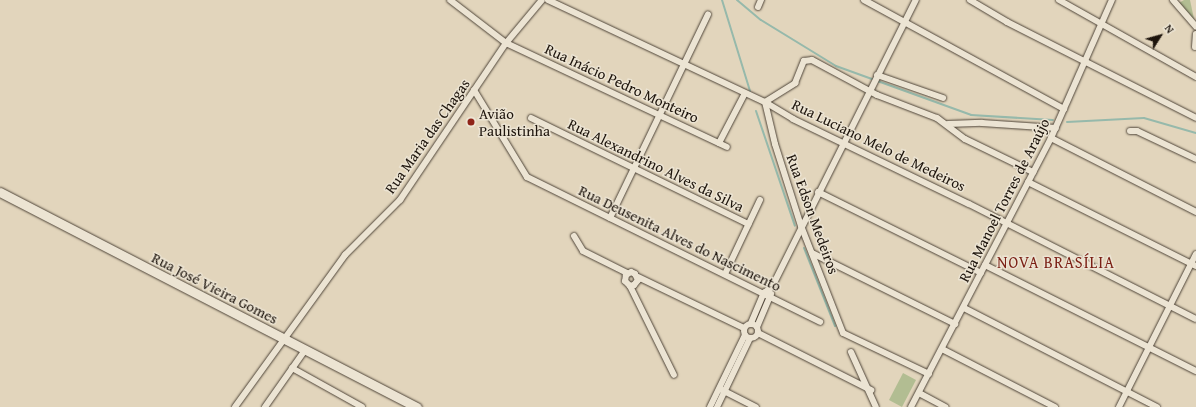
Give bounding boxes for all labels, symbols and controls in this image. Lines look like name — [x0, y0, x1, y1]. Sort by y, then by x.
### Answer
north arrow — [1140, 16, 1180, 56]
text: N — [1161, 21, 1178, 37]
street label: Rua Inácio Pedro Monteiro — [542, 39, 702, 127]
street label: Rua Maria das Chagas — [381, 75, 473, 197]
street label: Rua Luciano Melo de Medeiros — [789, 95, 969, 195]
place label: Avião Paulistinha — [479, 104, 550, 139]
street label: Rua Alexandrino Alves da Silva — [565, 115, 747, 215]
street label: Rua Manoel Torres de Araújo — [955, 115, 1053, 285]
marker: Avião Paulistinha — [466, 117, 476, 127]
street label: Rua Edson Medeiros — [783, 152, 843, 276]
street label: Rua Deusenita Alves do Nascimento — [576, 181, 784, 295]
street label: Rua José Vieira Gomes — [149, 248, 281, 328]
district label: NOVA BRASÍLIA — [997, 252, 1115, 272]

